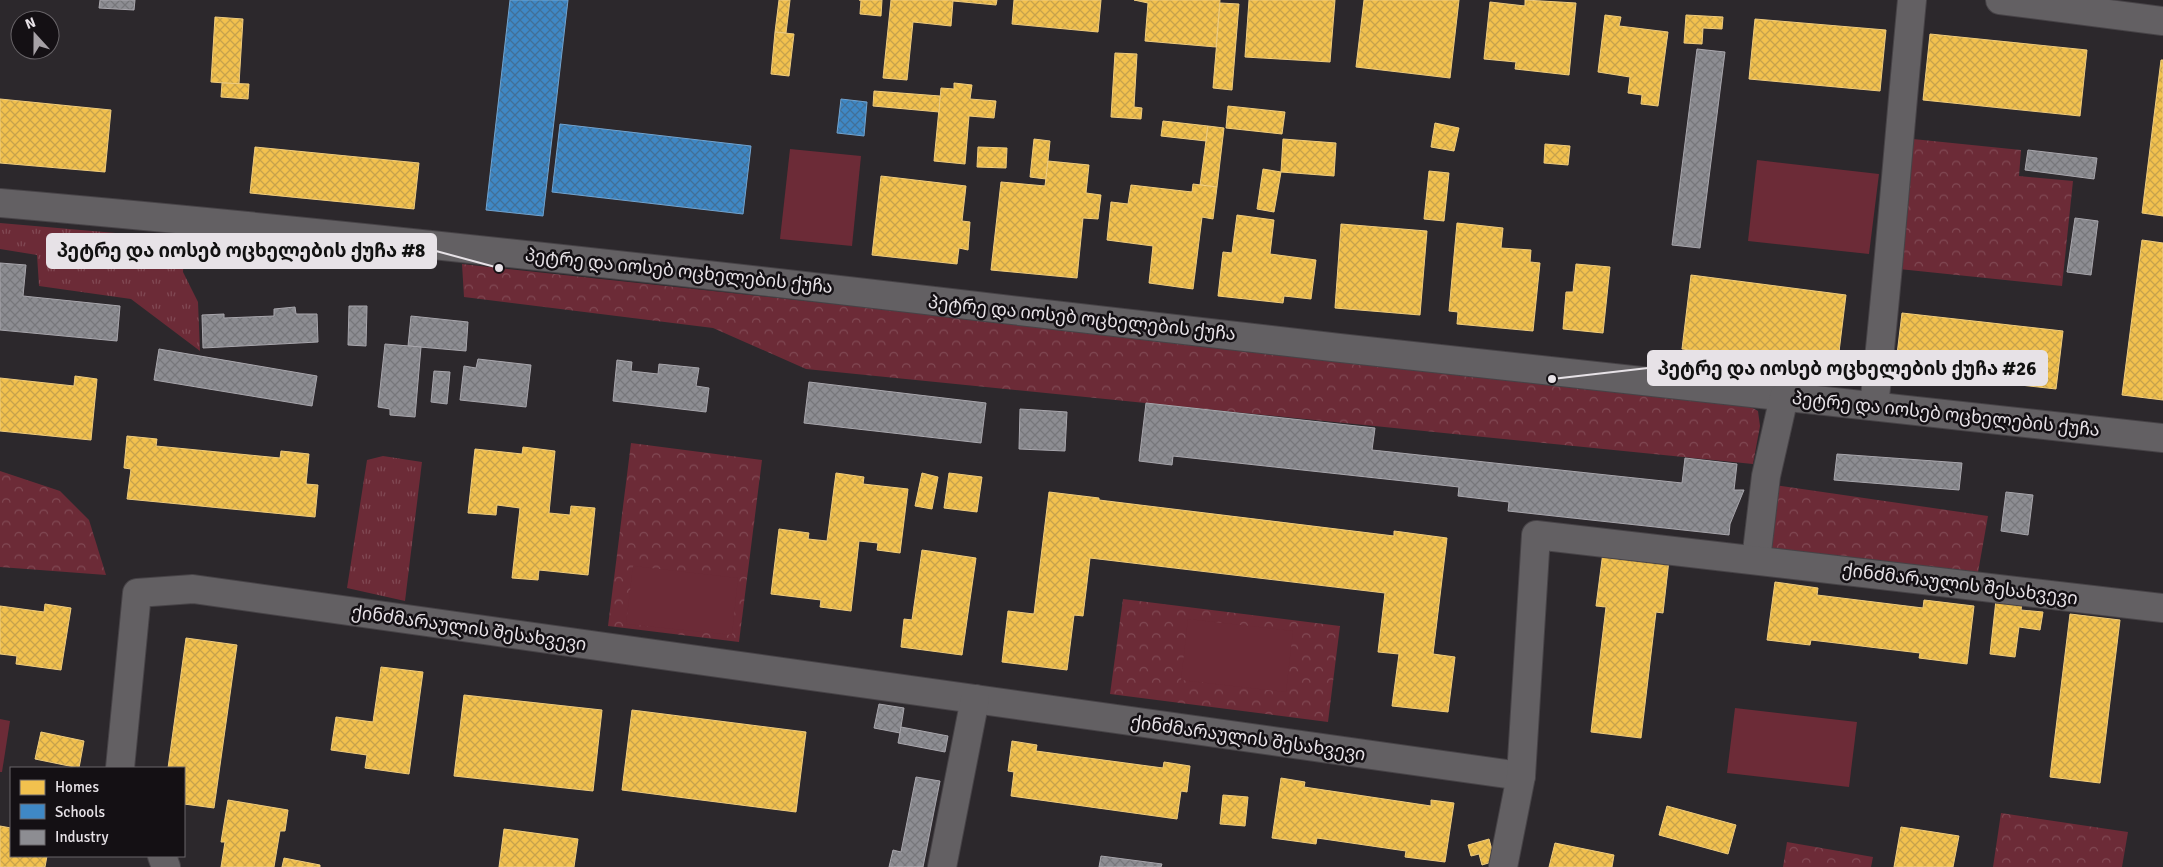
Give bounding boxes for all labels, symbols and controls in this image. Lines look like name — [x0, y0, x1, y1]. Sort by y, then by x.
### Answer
north arrow — [10, 10, 60, 60]
text: N — [23, 14, 38, 33]
callout: პეტრე და იოსებ ოცხელების ქუჩა #8 — [47, 234, 436, 268]
text: პეტრე და იოსებ ოცხელების ქუჩა #8 — [57, 239, 425, 263]
street label: პეტრე და იოსებ ოცხელების ქუჩა — [524, 244, 834, 298]
street label: პეტრე და იოსებ ოცხელების ქუჩა — [927, 291, 1237, 345]
callout: პეტრე და იოსებ ოცხელების ქუჩა #26 — [1648, 351, 2047, 385]
text: პეტრე და იოსებ ოცხელების ქუჩა #26 — [1658, 357, 2036, 381]
street label: პეტრე და იოსებ ოცხელების ქუჩა — [1791, 387, 2101, 441]
street label: ქინძმარაულის შესახვევი — [1841, 559, 2079, 609]
street label: ქინძმარაულის შესახვევი — [350, 601, 588, 655]
street label: ქინძმარაულის შესახვევი — [1129, 711, 1367, 765]
legend — [10, 767, 185, 857]
text: Homes — [55, 778, 99, 796]
text: Schools — [55, 803, 106, 821]
text: Industry — [55, 828, 108, 846]

